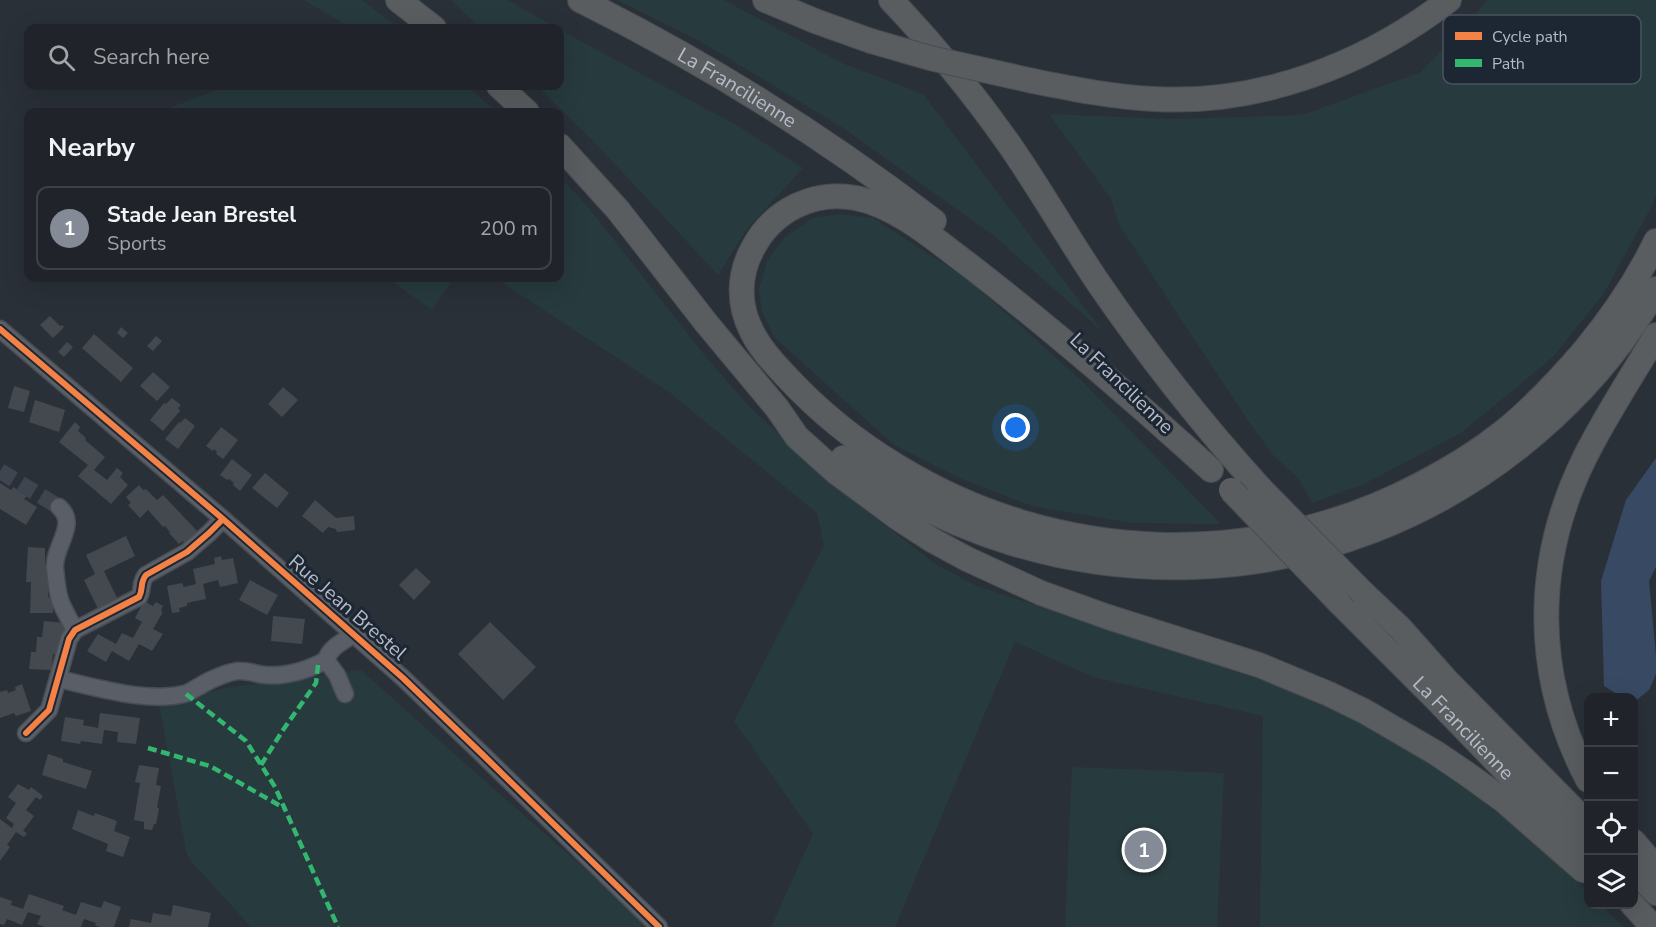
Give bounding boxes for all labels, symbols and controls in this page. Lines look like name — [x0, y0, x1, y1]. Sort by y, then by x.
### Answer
legend — [1443, 15, 1641, 84]
search box — [24, 24, 564, 90]
text: Cycle path — [1492, 26, 1568, 48]
icon: search — [45, 41, 78, 74]
street label: La Francilienne — [673, 41, 802, 134]
text: Search here — [93, 42, 210, 72]
text: Path — [1492, 53, 1525, 75]
text: Nearby — [48, 130, 135, 165]
text: Stade Jean Brestel — [107, 200, 296, 230]
text: 1 — [64, 215, 76, 242]
text: 200 m — [480, 215, 538, 242]
text: Sports — [107, 230, 166, 257]
street label: La Francilienne — [1064, 327, 1180, 440]
your location — [1001, 413, 1030, 442]
street label: Rue Jean Brestel — [283, 548, 413, 666]
street label: La Francilienne — [1407, 670, 1520, 786]
map controls — [1584, 693, 1638, 909]
button: + — [1584, 693, 1638, 747]
button: − — [1584, 747, 1638, 801]
button: locate — [1584, 801, 1638, 855]
pin: 1 — [1124, 828, 1164, 872]
button: layers — [1584, 855, 1638, 909]

